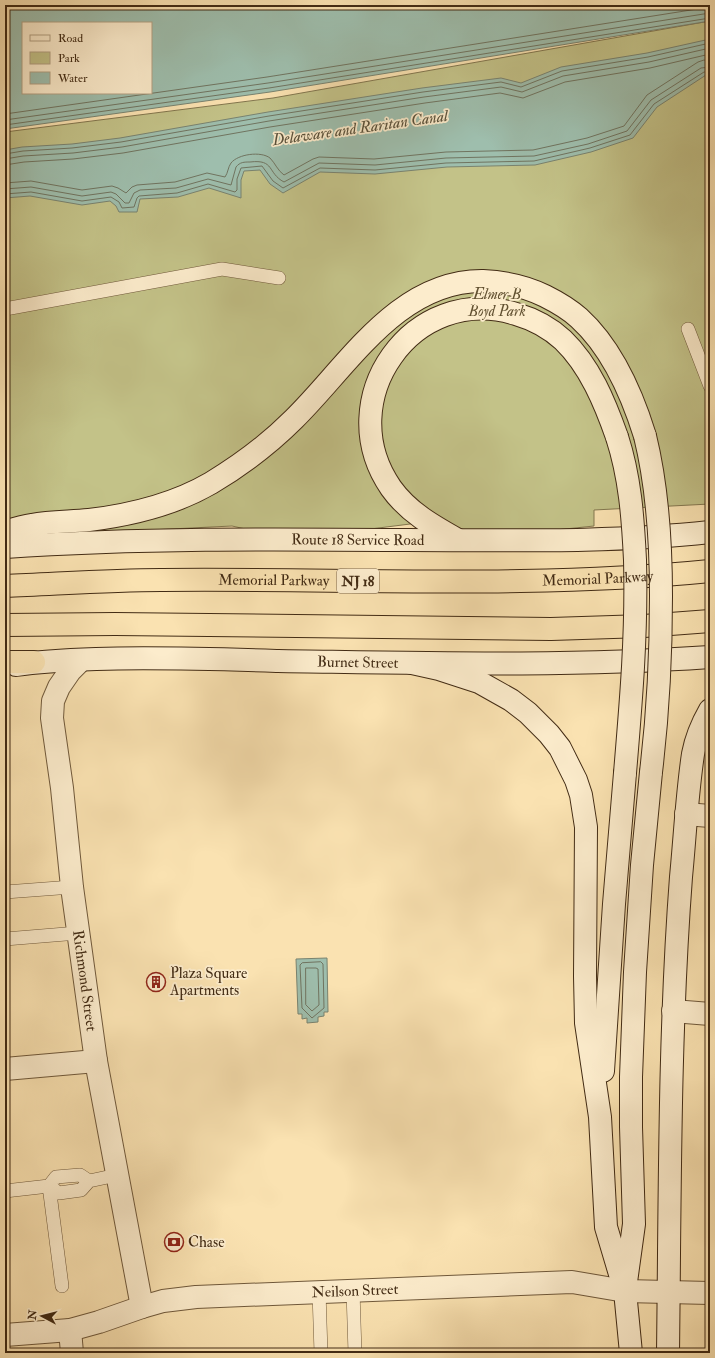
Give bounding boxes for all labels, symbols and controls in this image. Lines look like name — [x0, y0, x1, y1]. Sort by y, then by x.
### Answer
legend — [22, 22, 152, 94]
text: Road — [58, 31, 83, 46]
text: Park — [58, 51, 80, 66]
text: Water — [57, 71, 88, 86]
water label: Delaware and Raritan Canal — [270, 106, 450, 150]
park label: Elmer B Boyd Park — [467, 285, 526, 321]
street label: Route 18 Service Road — [291, 530, 425, 550]
street label: Memorial Parkway — [542, 567, 654, 591]
road number: NJ 18 — [337, 569, 379, 593]
street label: Memorial Parkway — [218, 571, 330, 591]
street label: Burnet Street — [317, 653, 399, 673]
street label: Richmond Street — [68, 929, 101, 1033]
place label: Plaza Square Apartments — [169, 964, 247, 1001]
building icon: Plaza Square Apartments — [145, 971, 167, 993]
bank icon: Chase — [163, 1231, 185, 1253]
place label: Chase — [188, 1233, 224, 1252]
street label: Neilson Street — [311, 1280, 399, 1302]
north arrow — [22, 1296, 62, 1336]
text: N — [25, 1308, 40, 1322]

